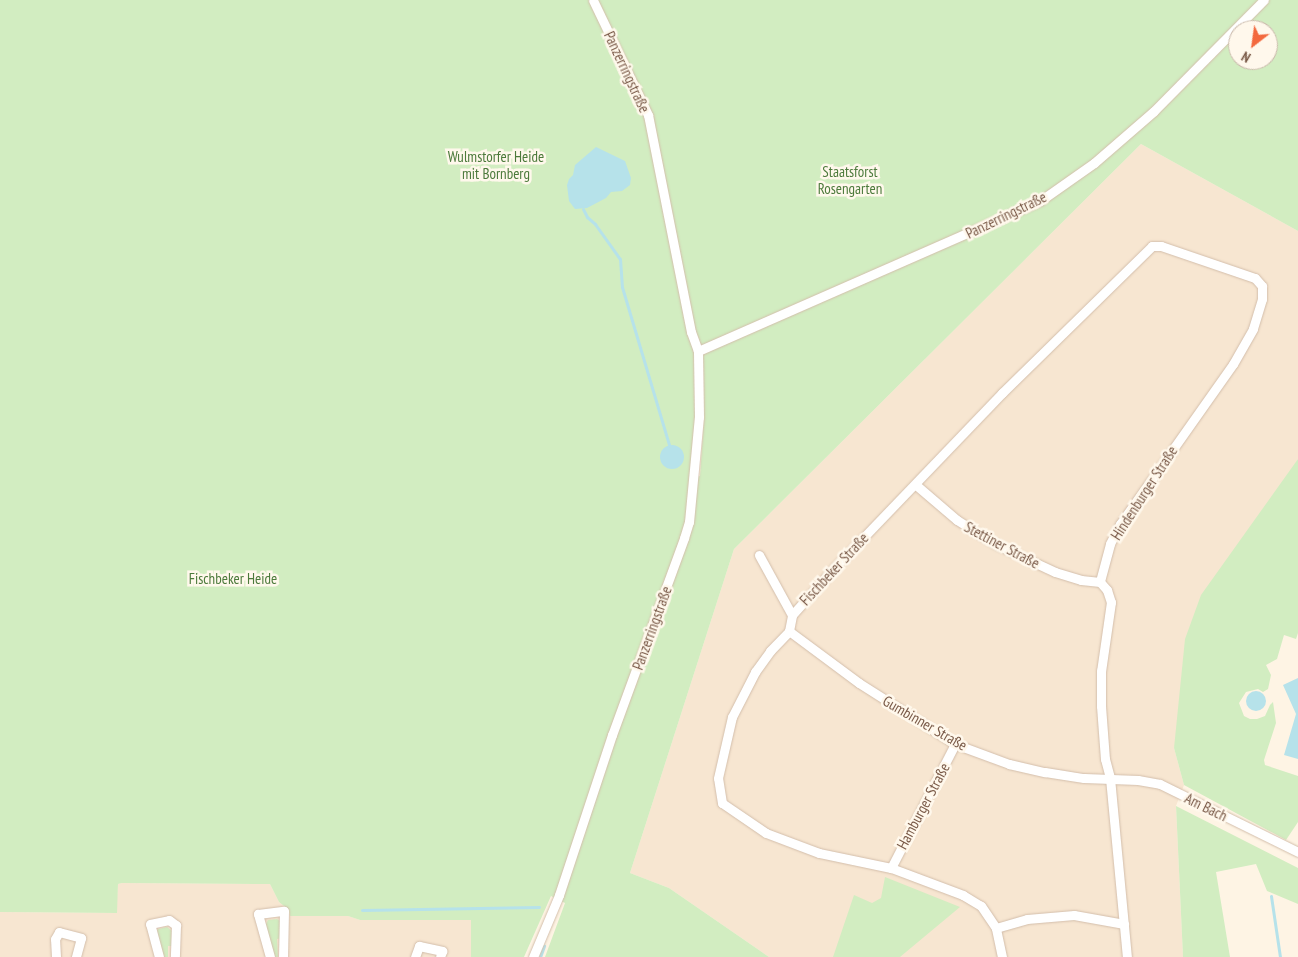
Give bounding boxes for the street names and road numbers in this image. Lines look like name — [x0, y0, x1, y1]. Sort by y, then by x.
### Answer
street label: Panzerringstraße — [600, 28, 654, 116]
street label: Panzerringstraße — [963, 188, 1049, 242]
street label: Hindenburger Straße — [1107, 443, 1181, 543]
street label: Stettiner Straße — [961, 518, 1043, 572]
street label: Fischbeker Straße — [796, 529, 872, 609]
street label: Panzerringstraße — [629, 584, 675, 672]
street label: Gumbinner Straße — [880, 692, 970, 754]
street label: Hamburger Straße — [893, 760, 953, 852]
street label: Am Bach — [1182, 789, 1230, 825]

